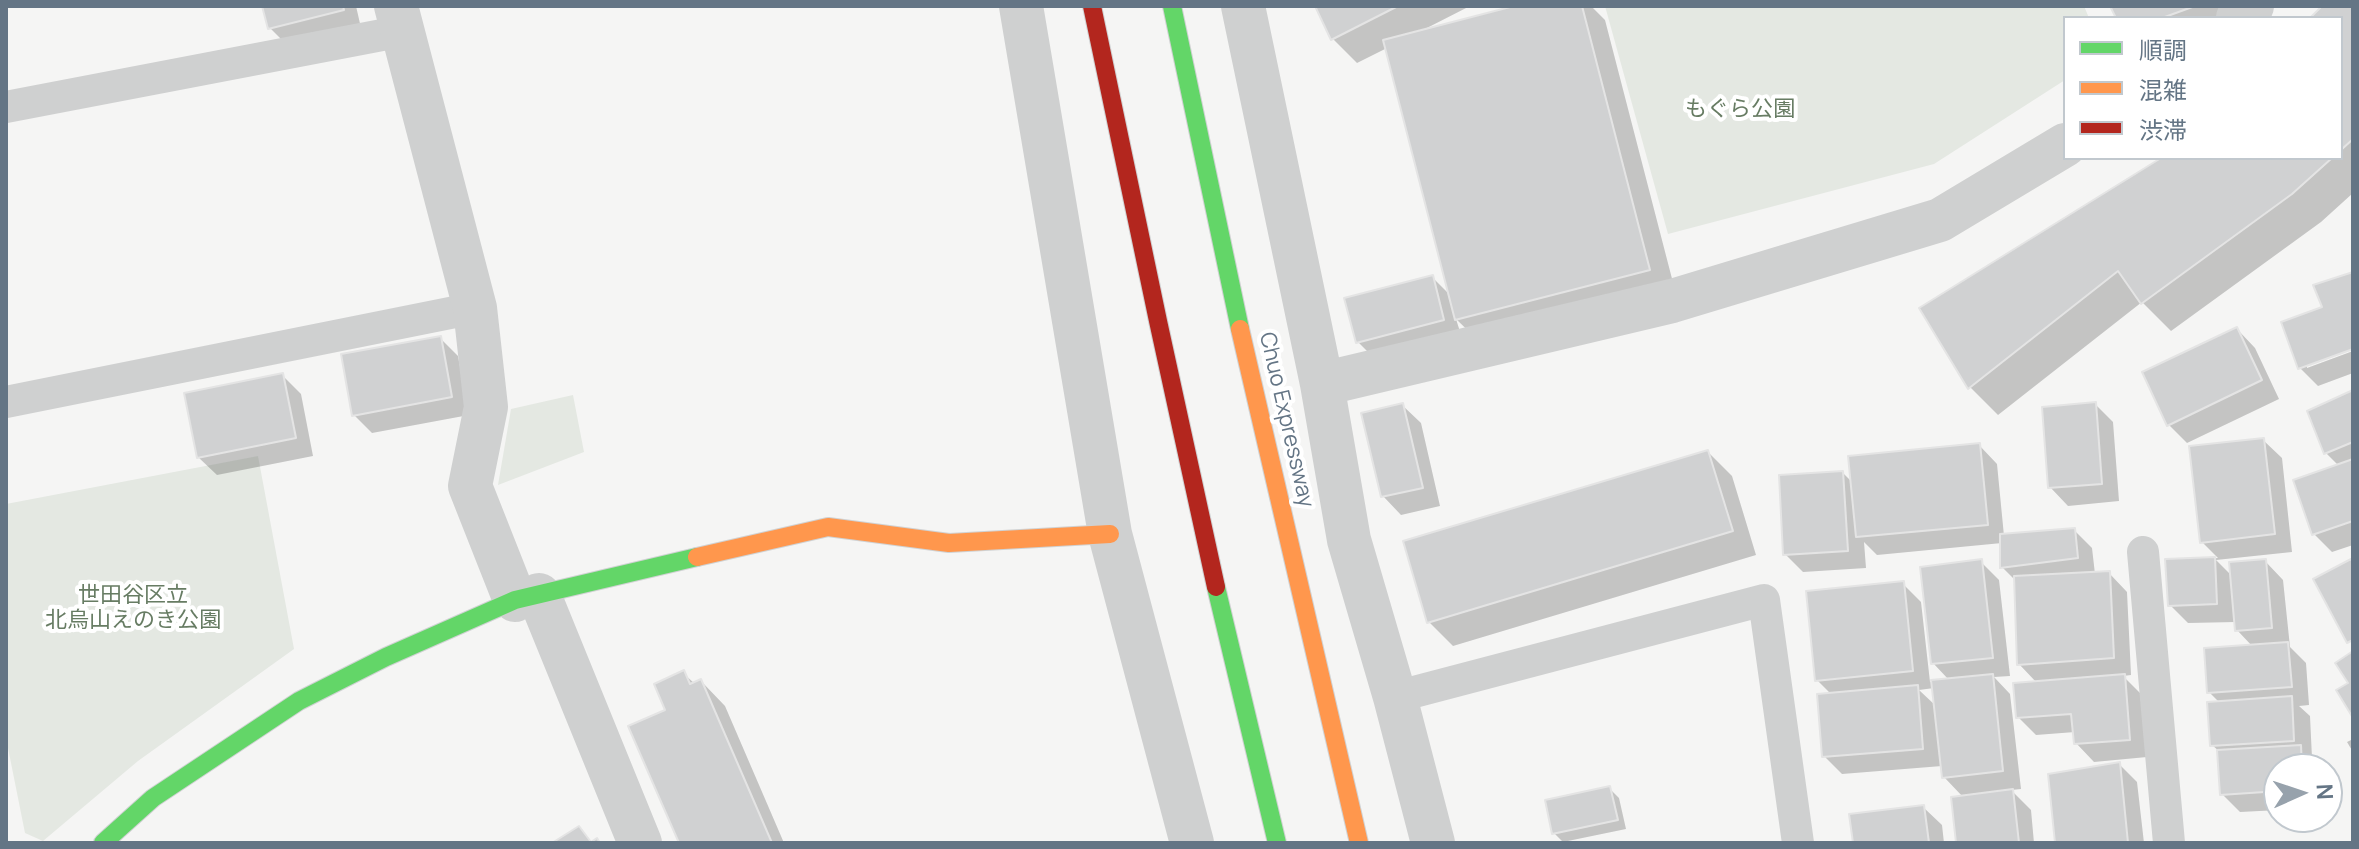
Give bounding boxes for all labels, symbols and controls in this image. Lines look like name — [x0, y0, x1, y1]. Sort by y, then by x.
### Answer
legend — [2063, 16, 2343, 160]
text: 順調 — [2139, 33, 2187, 66]
text: 混雑 — [2139, 73, 2187, 106]
park label: もぐら公園 — [1685, 97, 1795, 123]
text: 渋滞 — [2139, 113, 2187, 146]
street label: Chuo Expressway — [1253, 330, 1319, 510]
park label: 世田谷区立 北烏山えのき公園 — [45, 583, 221, 634]
north arrow — [2263, 753, 2343, 833]
text: N — [2310, 783, 2340, 801]

